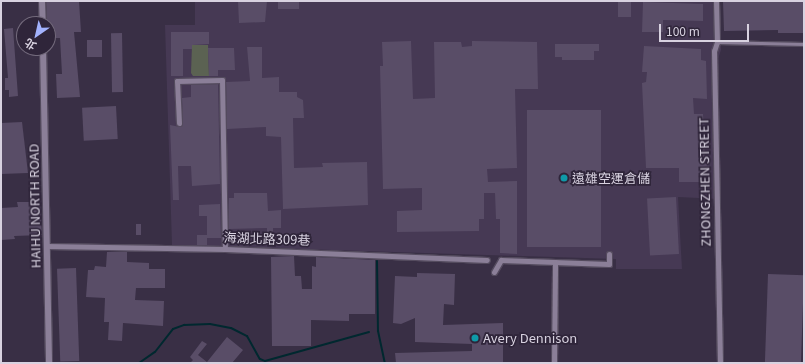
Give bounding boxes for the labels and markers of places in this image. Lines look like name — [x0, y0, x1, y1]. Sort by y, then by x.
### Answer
place label: 遠雄空運倉儲 — [572, 170, 650, 186]
marker: 遠雄空運倉儲 — [559, 173, 569, 183]
place label: Avery Dennison — [483, 330, 577, 346]
marker: Avery Dennison — [470, 333, 480, 343]

